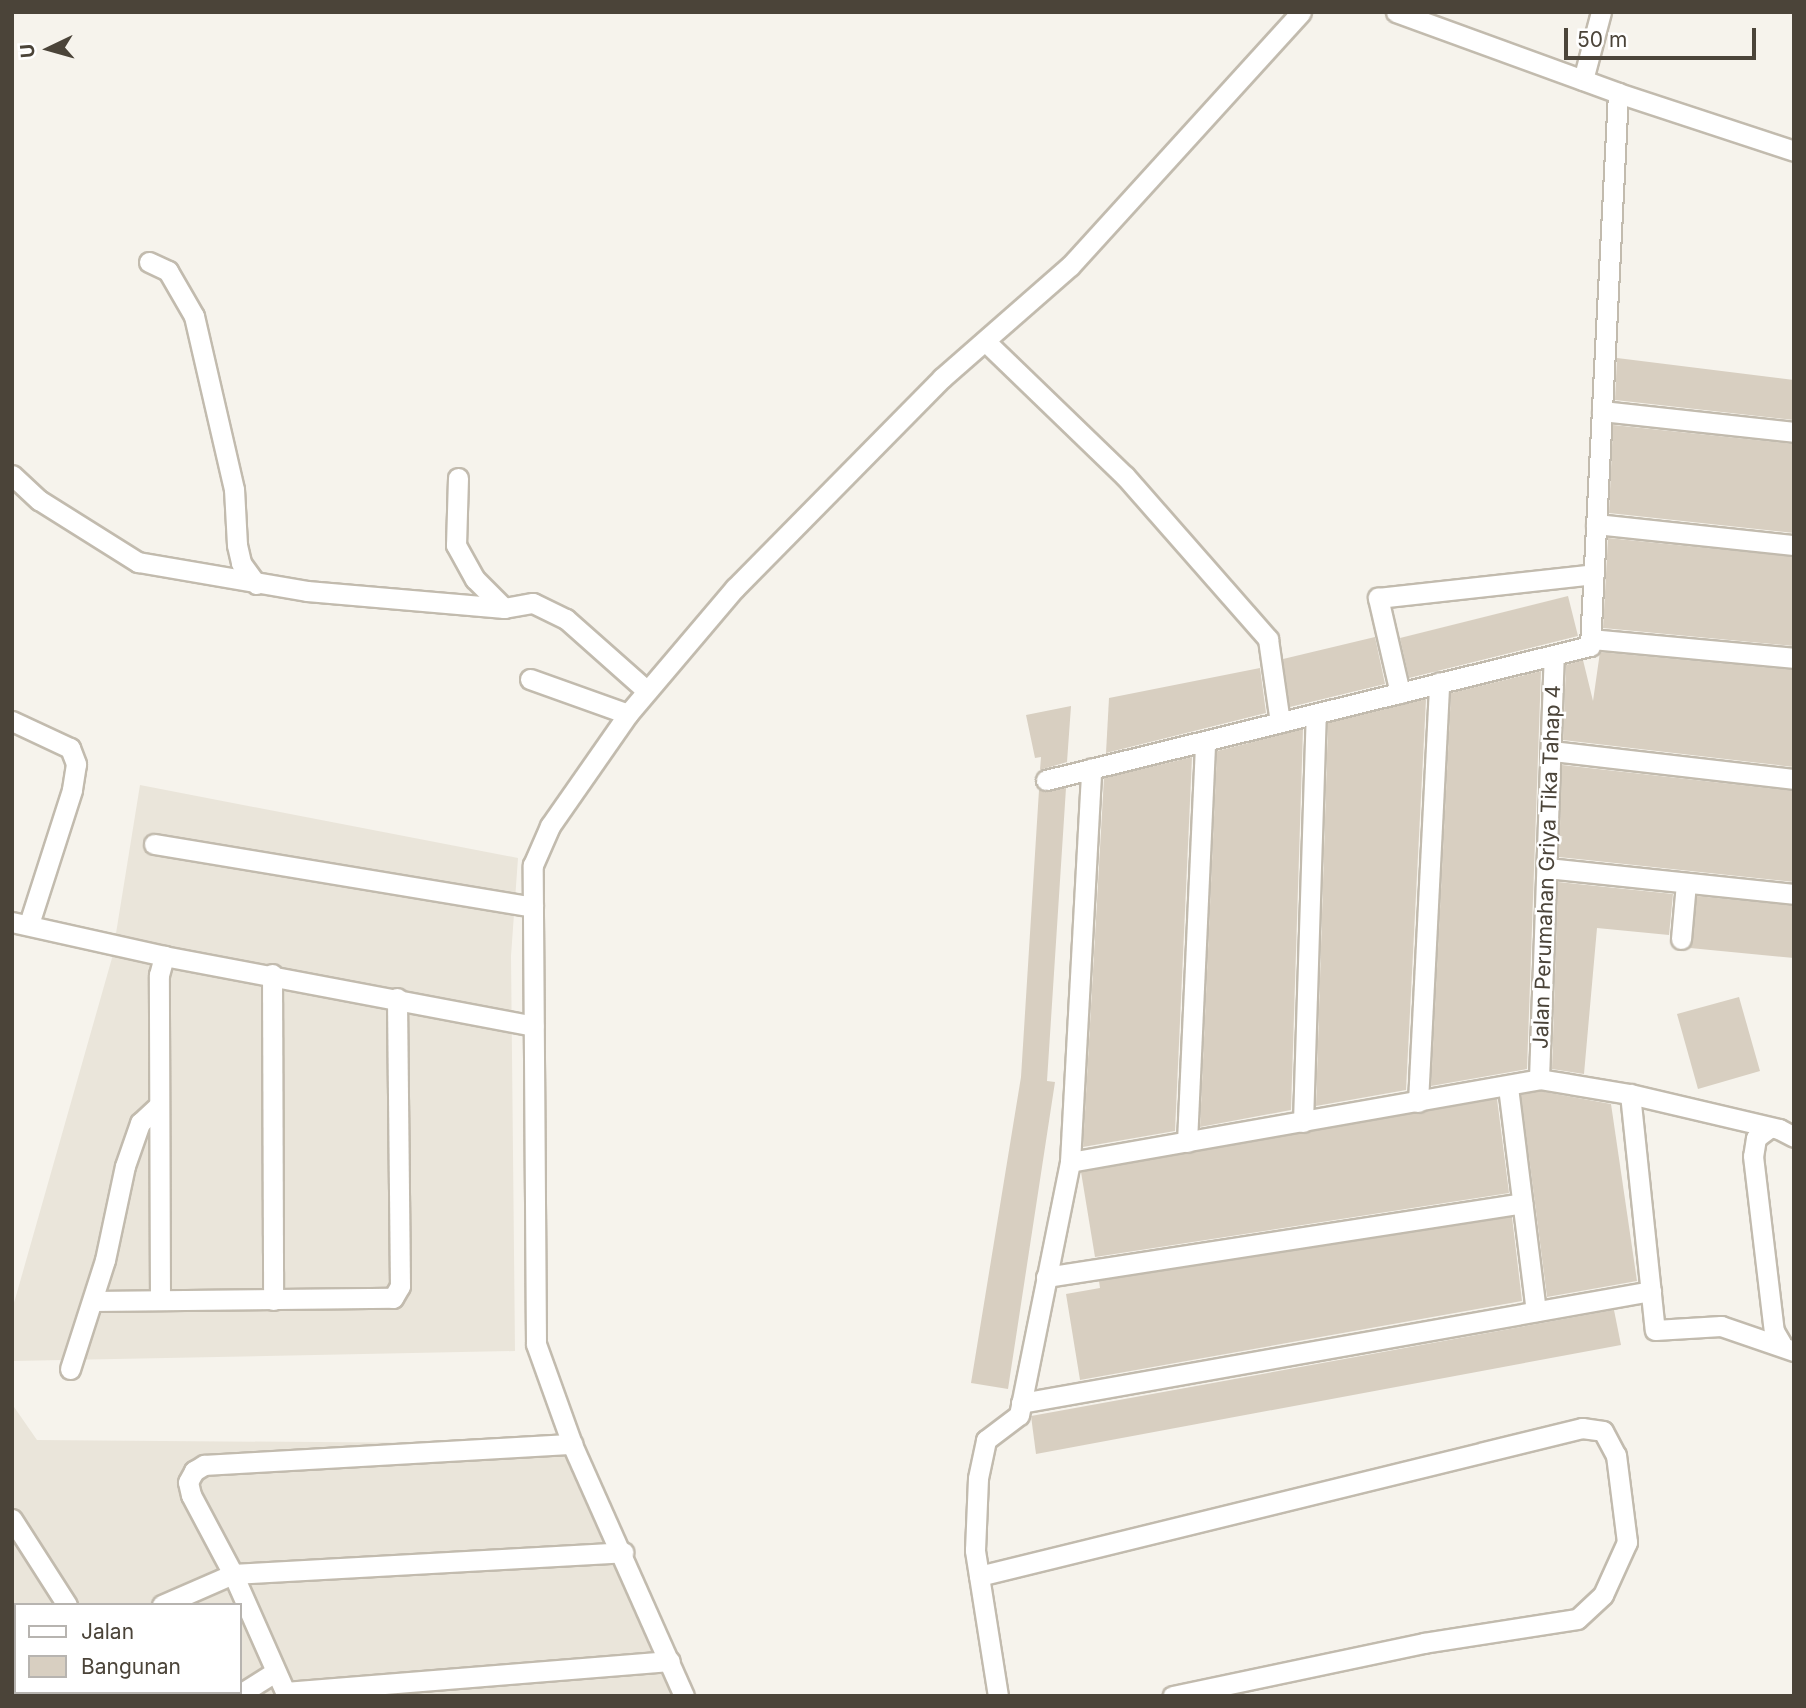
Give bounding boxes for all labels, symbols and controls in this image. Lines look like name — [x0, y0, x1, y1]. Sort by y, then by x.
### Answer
north arrow — [14, 14, 84, 84]
scale bar — [1568, 14, 1760, 58]
text: 50 m — [1577, 27, 1627, 52]
text: U — [16, 43, 40, 59]
street label: Jalan Perumahan Griya Tika Tahap 4 — [1528, 685, 1566, 1049]
legend — [14, 1603, 242, 1694]
text: Jalan — [81, 1619, 134, 1644]
text: Bangunan — [81, 1654, 181, 1679]

